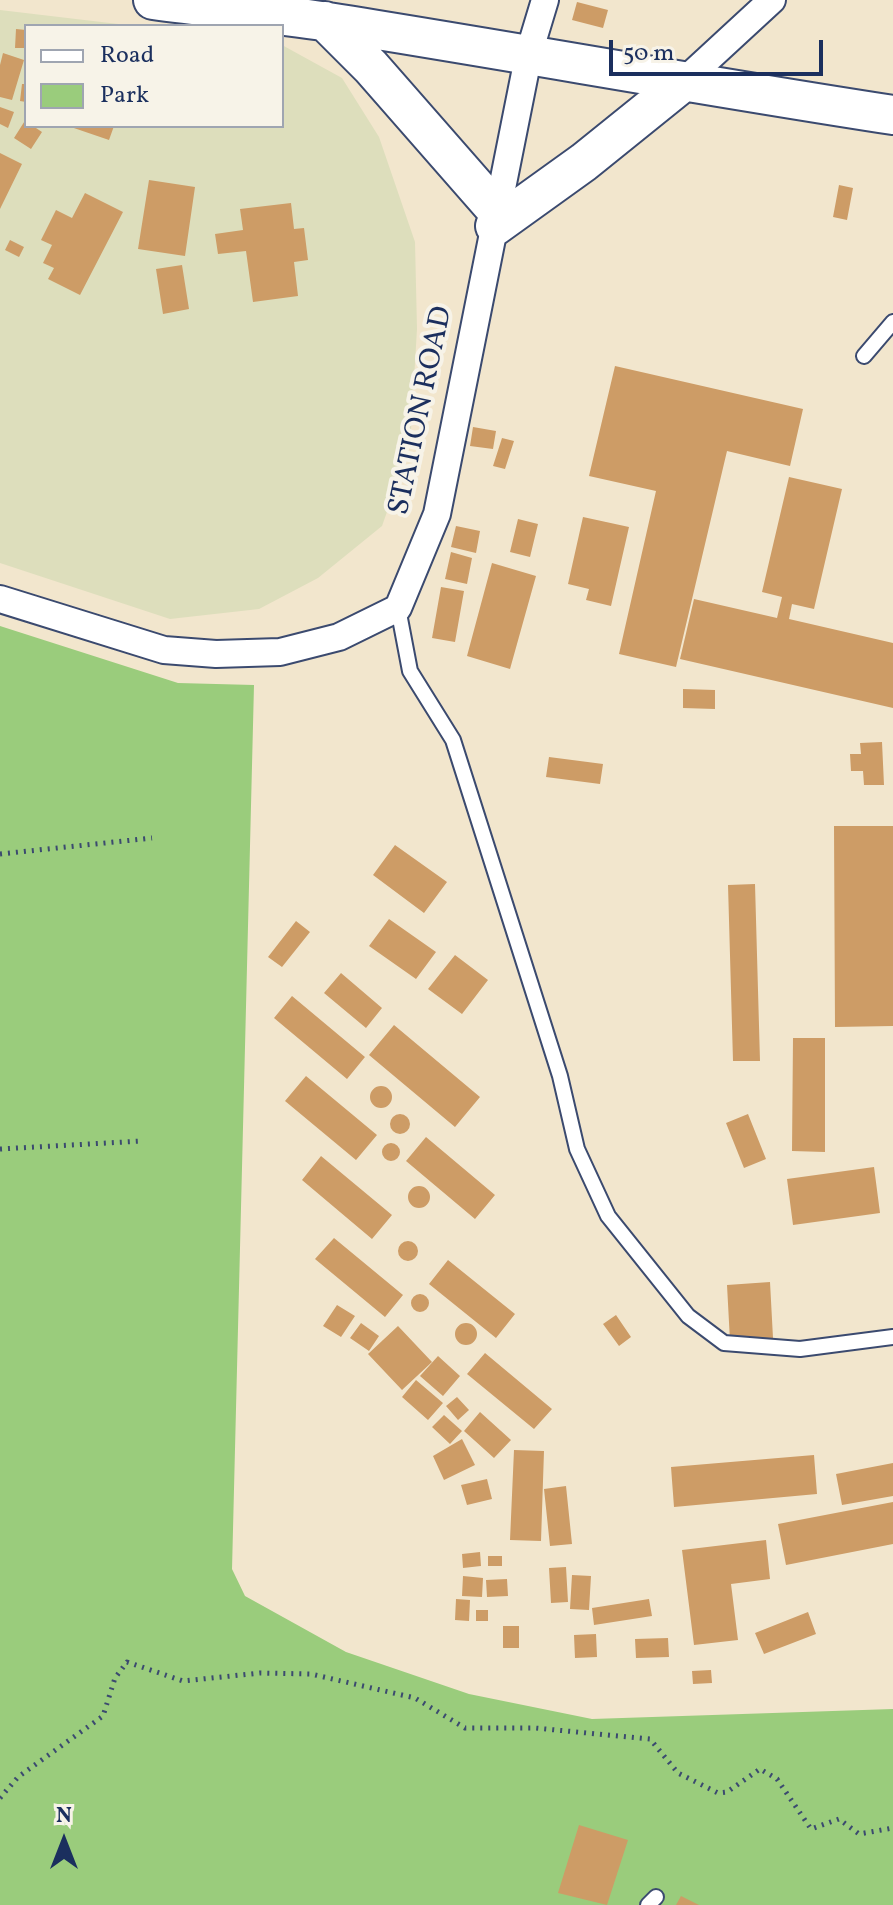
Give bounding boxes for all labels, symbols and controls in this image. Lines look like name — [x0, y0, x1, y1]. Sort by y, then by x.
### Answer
legend — [24, 24, 284, 128]
scale bar — [613, 24, 827, 74]
text: 50 m — [623, 37, 675, 71]
text: Road — [100, 39, 154, 73]
text: Park — [100, 79, 149, 113]
street label: STATION ROAD — [383, 303, 463, 519]
north arrow — [24, 1801, 104, 1881]
text: N — [56, 1801, 72, 1832]

